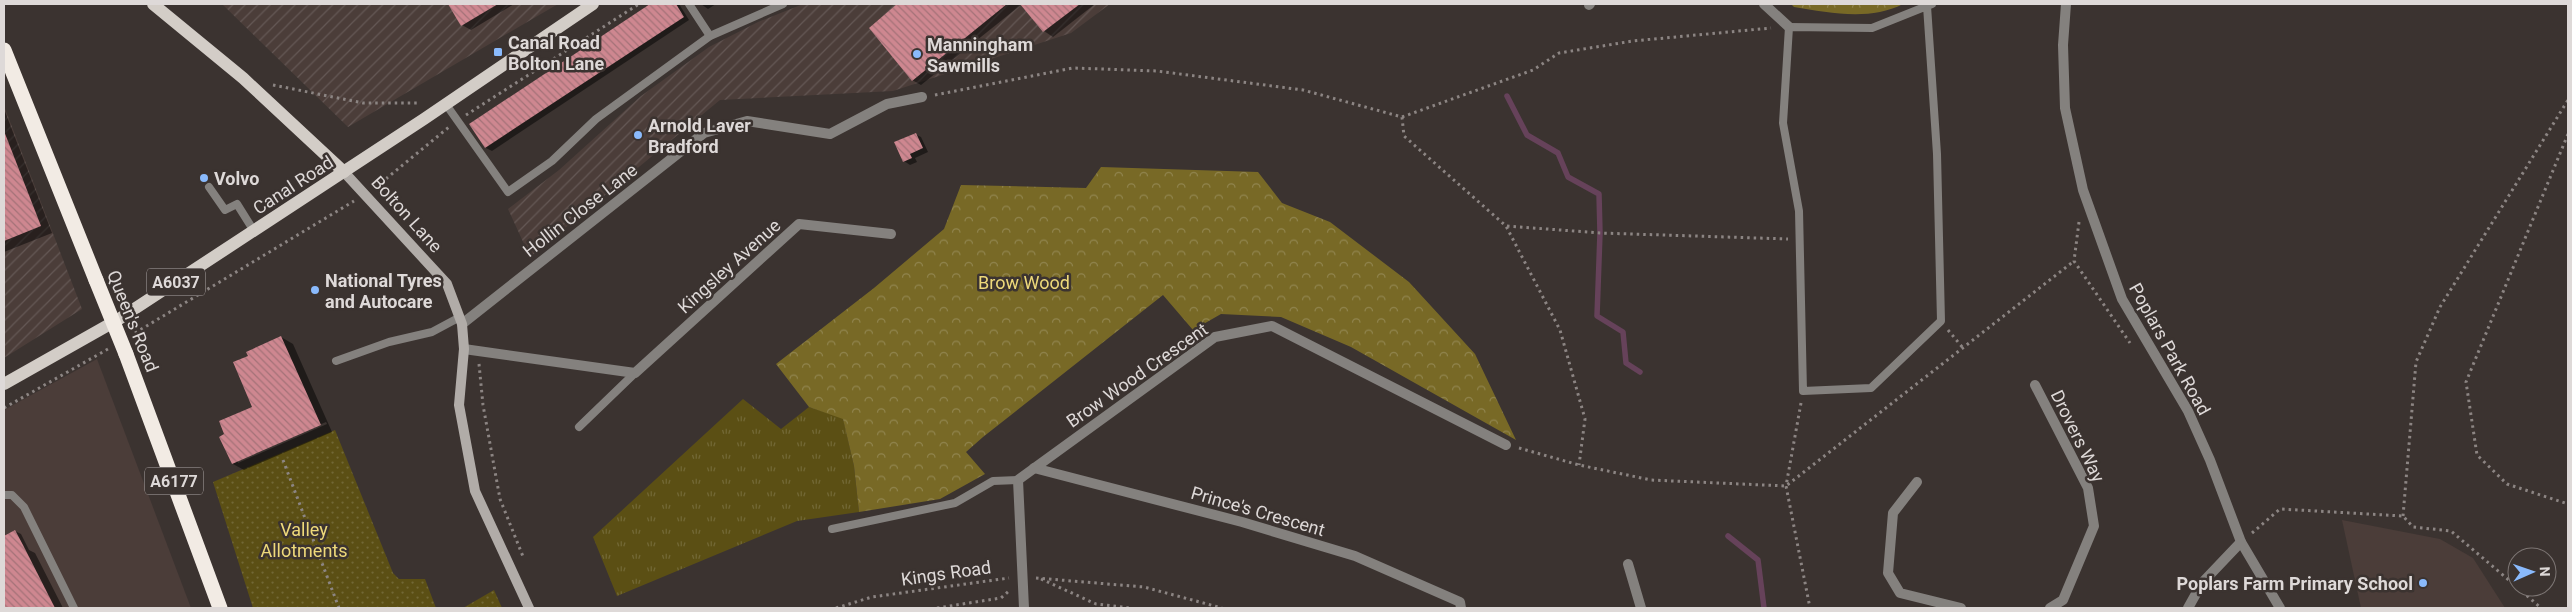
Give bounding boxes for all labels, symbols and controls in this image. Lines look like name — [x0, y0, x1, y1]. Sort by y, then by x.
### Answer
place label: Canal Road Bolton Lane — [508, 32, 604, 74]
place label: Manningham Sawmills — [927, 34, 1033, 76]
marker: Canal Road Bolton Lane — [492, 46, 504, 58]
marker: Manningham Sawmills — [911, 48, 923, 60]
place label: Arnold Laver Bradford — [648, 115, 751, 157]
marker: Arnold Laver Bradford — [632, 129, 644, 141]
street label: Canal Road — [249, 151, 337, 219]
street label: Hollin Close Lane — [519, 159, 641, 261]
place label: Volvo — [214, 168, 259, 189]
marker: Volvo — [198, 172, 210, 184]
street label: Bolton Lane — [367, 172, 447, 256]
street label: Kingsley Avenue — [673, 214, 785, 318]
street label: Queen's Road — [103, 267, 163, 375]
road number: A6037 — [147, 268, 205, 296]
place label: National Tyres and Autocare — [325, 270, 442, 312]
park label: Brow Wood — [978, 272, 1070, 293]
street label: Poplars Park Road — [2125, 279, 2215, 419]
marker: National Tyres and Autocare — [309, 284, 321, 296]
street label: Brow Wood Crescent — [1062, 318, 1212, 432]
street label: Drovers Way — [2047, 387, 2110, 486]
road number: A6177 — [145, 468, 203, 494]
street label: Prince's Crescent — [1189, 482, 1327, 540]
park label: Valley Allotments — [260, 519, 348, 561]
north arrow — [2507, 547, 2557, 597]
street label: Kings Road — [900, 556, 992, 590]
text: N — [2537, 566, 2553, 577]
place label: Poplars Farm Primary School — [2177, 573, 2413, 594]
marker: Poplars Farm Primary School — [2417, 577, 2429, 589]

